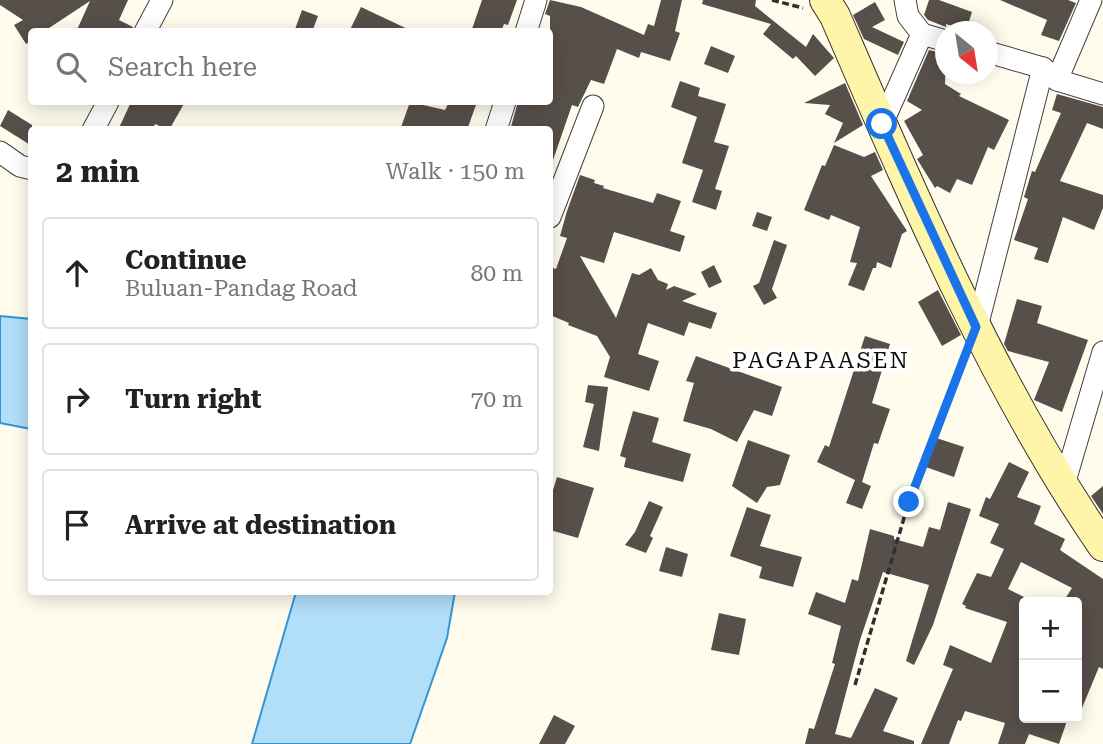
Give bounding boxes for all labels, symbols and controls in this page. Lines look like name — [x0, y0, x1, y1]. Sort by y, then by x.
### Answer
north arrow — [935, 21, 998, 84]
search box — [28, 28, 553, 105]
icon: search — [52, 48, 90, 86]
text: Search here — [108, 52, 257, 82]
route start — [866, 108, 897, 139]
text: 2 min — [56, 154, 139, 189]
text: Walk · 150 m — [386, 158, 525, 185]
text: Continue — [125, 245, 247, 275]
icon: ahead — [58, 254, 96, 292]
text: 80 m — [470, 260, 523, 287]
text: Buluan-Pandag Road — [125, 275, 357, 302]
district label: PAGAPAASEN — [732, 347, 910, 374]
icon: right — [58, 380, 96, 418]
text: Turn right — [125, 384, 261, 414]
text: 70 m — [470, 386, 523, 413]
route end — [893, 486, 924, 517]
icon: arrive — [58, 506, 96, 544]
text: Arrive at destination — [125, 510, 396, 540]
map controls — [1019, 597, 1082, 723]
button: + — [1019, 597, 1082, 660]
button: − — [1019, 660, 1082, 723]

